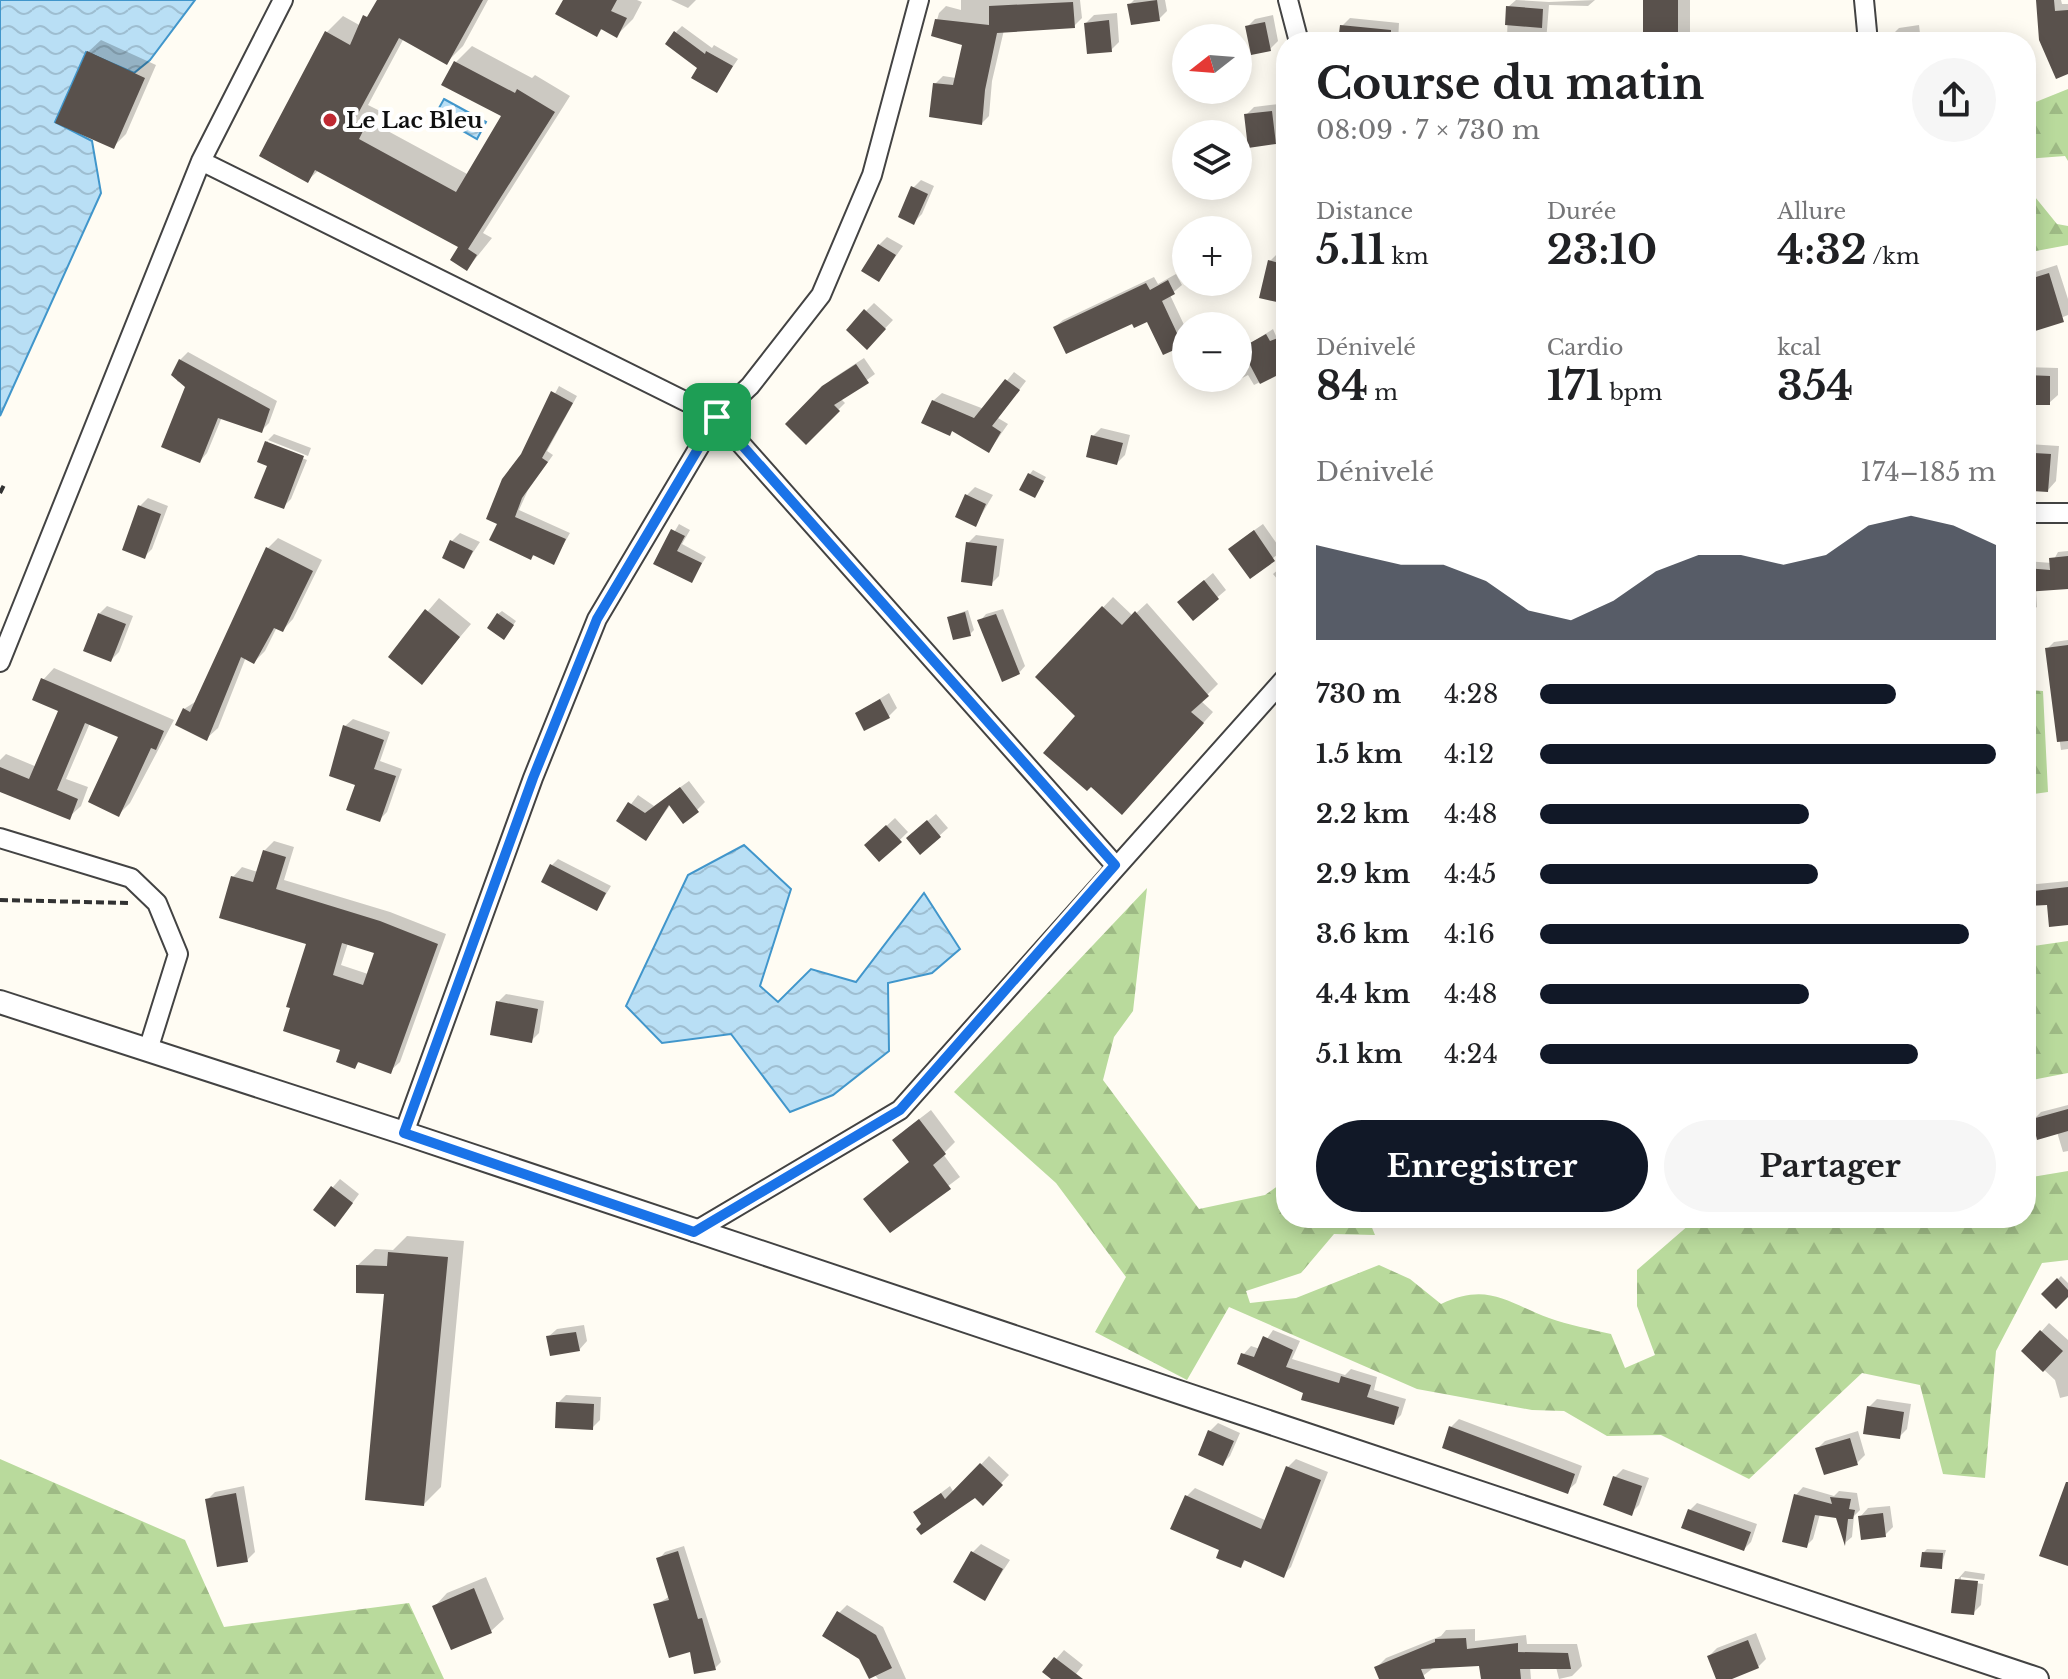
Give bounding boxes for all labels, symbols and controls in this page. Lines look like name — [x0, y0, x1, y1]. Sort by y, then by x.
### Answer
north arrow — [1172, 24, 1252, 104]
map controls — [1172, 24, 1252, 392]
text: Course du matin — [1316, 56, 1704, 111]
button: share — [1912, 58, 1996, 142]
place label: Le Lac Bleu — [346, 107, 483, 134]
marker: Le Lac Bleu — [321, 111, 339, 129]
text: 08:09 · 7 × 730 m — [1316, 114, 1540, 146]
button: layers — [1172, 120, 1252, 200]
text: Distance — [1316, 198, 1413, 225]
text: Durée — [1547, 198, 1616, 225]
text: Allure — [1777, 198, 1846, 225]
button: + — [1172, 216, 1252, 296]
text: 5.11 — [1316, 225, 1385, 275]
text: 23:10 — [1547, 225, 1657, 275]
text: 4:32 — [1777, 225, 1867, 275]
text: km — [1385, 243, 1429, 270]
text: /km — [1867, 243, 1920, 270]
button: − — [1172, 312, 1252, 392]
text: Dénivelé — [1316, 334, 1416, 361]
text: Cardio — [1547, 334, 1624, 361]
text: kcal — [1777, 334, 1821, 361]
text: 84 — [1316, 361, 1368, 411]
text: 171 — [1547, 361, 1603, 411]
text: 354 — [1777, 361, 1853, 411]
text: m — [1368, 379, 1398, 406]
text: bpm — [1603, 379, 1662, 406]
pin — [683, 383, 751, 451]
icon: arrive — [695, 395, 739, 439]
text: Dénivelé — [1316, 456, 1434, 488]
text: 174–185 m — [1860, 456, 1996, 488]
text: 730 m — [1316, 678, 1401, 710]
text: 4:28 — [1444, 678, 1498, 710]
text: 1.5 km — [1316, 738, 1403, 770]
text: 4:12 — [1444, 738, 1494, 770]
text: 2.2 km — [1316, 798, 1410, 830]
text: 4:48 — [1444, 798, 1498, 830]
text: 2.9 km — [1316, 858, 1410, 890]
text: 4:45 — [1444, 858, 1497, 890]
text: 3.6 km — [1316, 918, 1409, 950]
text: 4:16 — [1444, 918, 1495, 950]
text: 4.4 km — [1316, 978, 1410, 1010]
text: 4:48 — [1444, 978, 1498, 1010]
text: 5.1 km — [1316, 1038, 1403, 1070]
text: 4:24 — [1444, 1038, 1498, 1070]
button: Enregistrer — [1316, 1120, 1648, 1212]
button: Partager — [1664, 1120, 1996, 1212]

